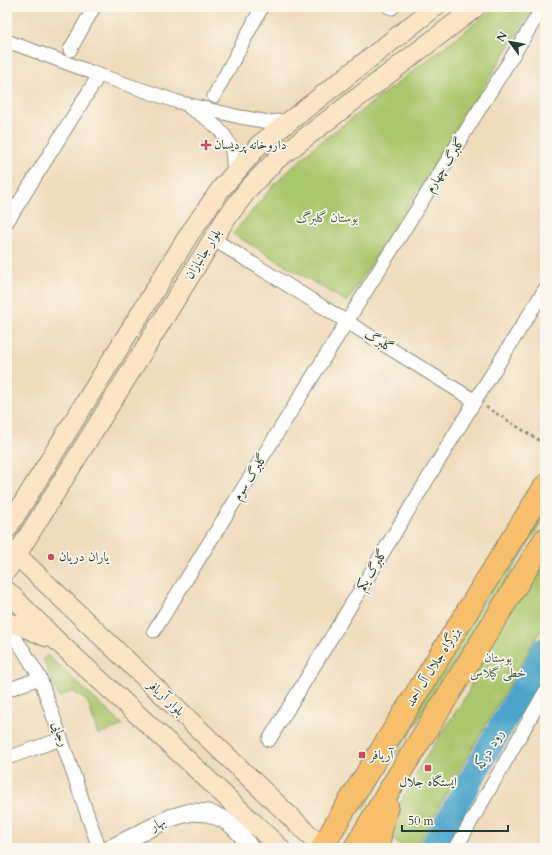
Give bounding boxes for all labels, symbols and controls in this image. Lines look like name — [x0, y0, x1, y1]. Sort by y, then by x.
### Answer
north arrow — [490, 22, 530, 62]
text: N — [493, 29, 511, 45]
street label: گلبرگ چهارم — [421, 134, 471, 197]
place label: داروخانه پردیسان — [214, 136, 286, 154]
marker: داروخانه پردیسان — [201, 140, 211, 150]
park label: بوستان گلبرگ — [296, 209, 358, 227]
street label: بلوار جانبازان — [180, 225, 226, 283]
street label: گلبرگ — [361, 325, 397, 357]
street label: گلبرگ سوم — [229, 450, 273, 505]
street label: گلبرگ یکم — [352, 546, 394, 596]
place label: یاران دریان — [59, 548, 110, 566]
marker: یاران دریان — [46, 552, 56, 562]
street label: بزرگراه جلال آل احمد — [401, 623, 465, 710]
park label: بوستان خطی گیلاس — [470, 649, 526, 682]
street label: بلوار آریافر — [142, 675, 188, 720]
street label: رجایی — [47, 719, 73, 749]
water label: رود درکه — [470, 725, 508, 773]
place label: آریافر — [368, 746, 395, 764]
marker: آریافر — [357, 750, 367, 760]
marker: ایستگاه جلال — [423, 763, 433, 773]
place label: ایستگاه جلال — [399, 773, 457, 791]
scale bar — [402, 807, 508, 833]
street label: بهار — [145, 813, 169, 836]
text: 50 m — [408, 813, 435, 829]

